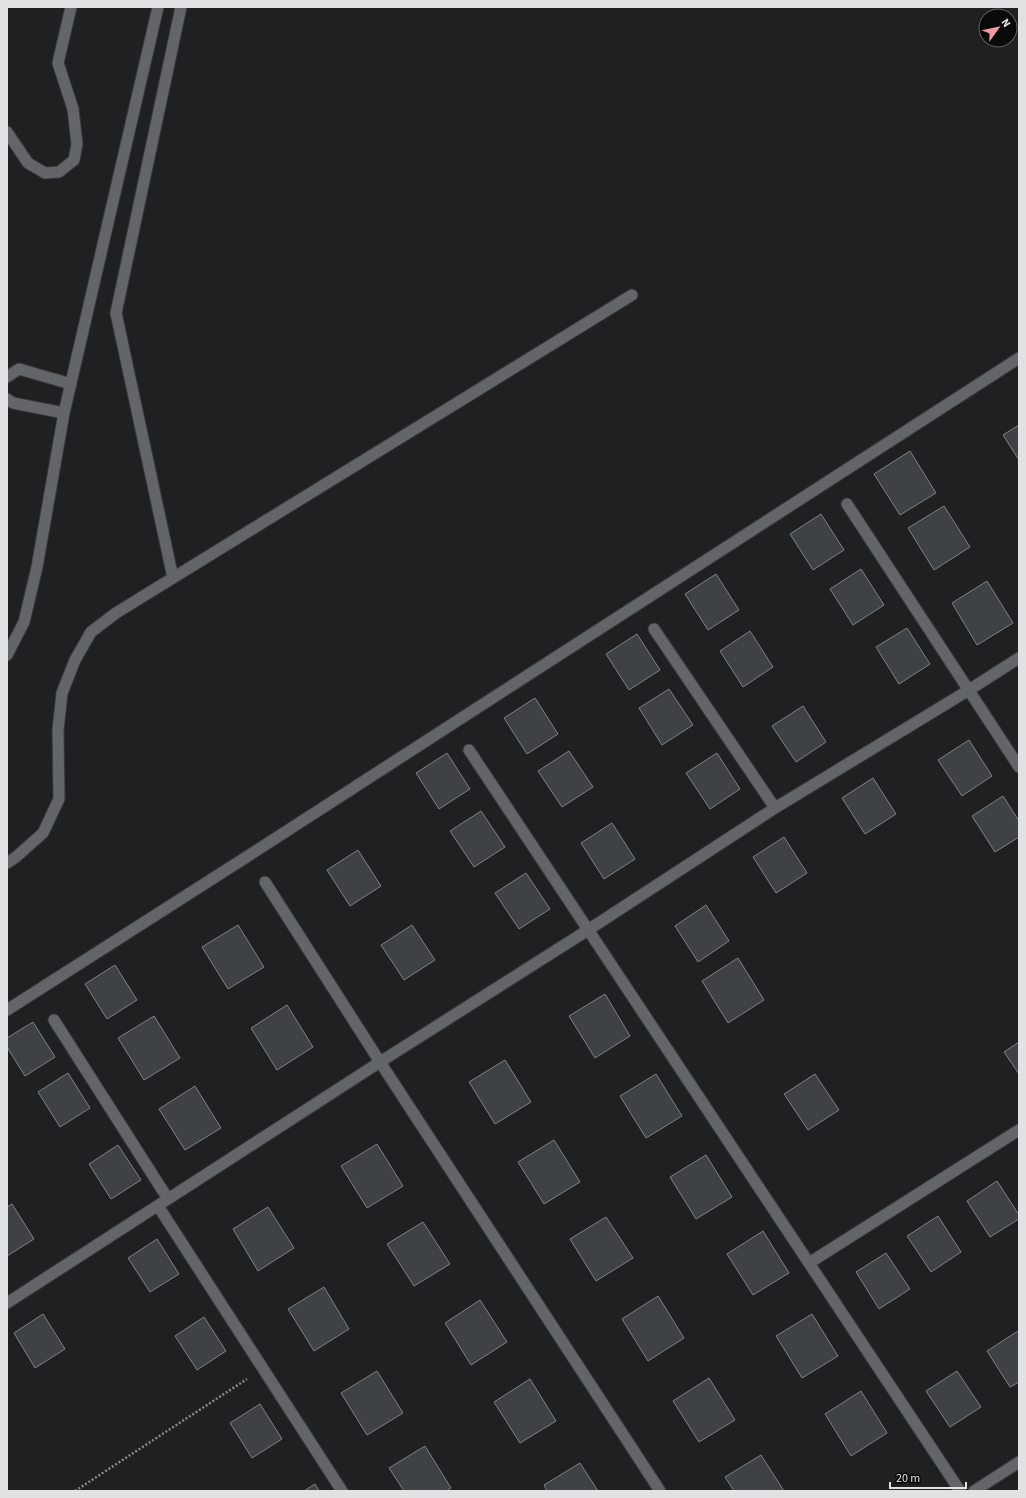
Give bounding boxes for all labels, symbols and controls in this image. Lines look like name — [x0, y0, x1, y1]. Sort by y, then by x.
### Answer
north arrow — [978, 8, 1018, 48]
text: N — [998, 16, 1014, 30]
scale bar — [890, 1464, 966, 1490]
text: 20 m — [896, 1470, 920, 1487]

